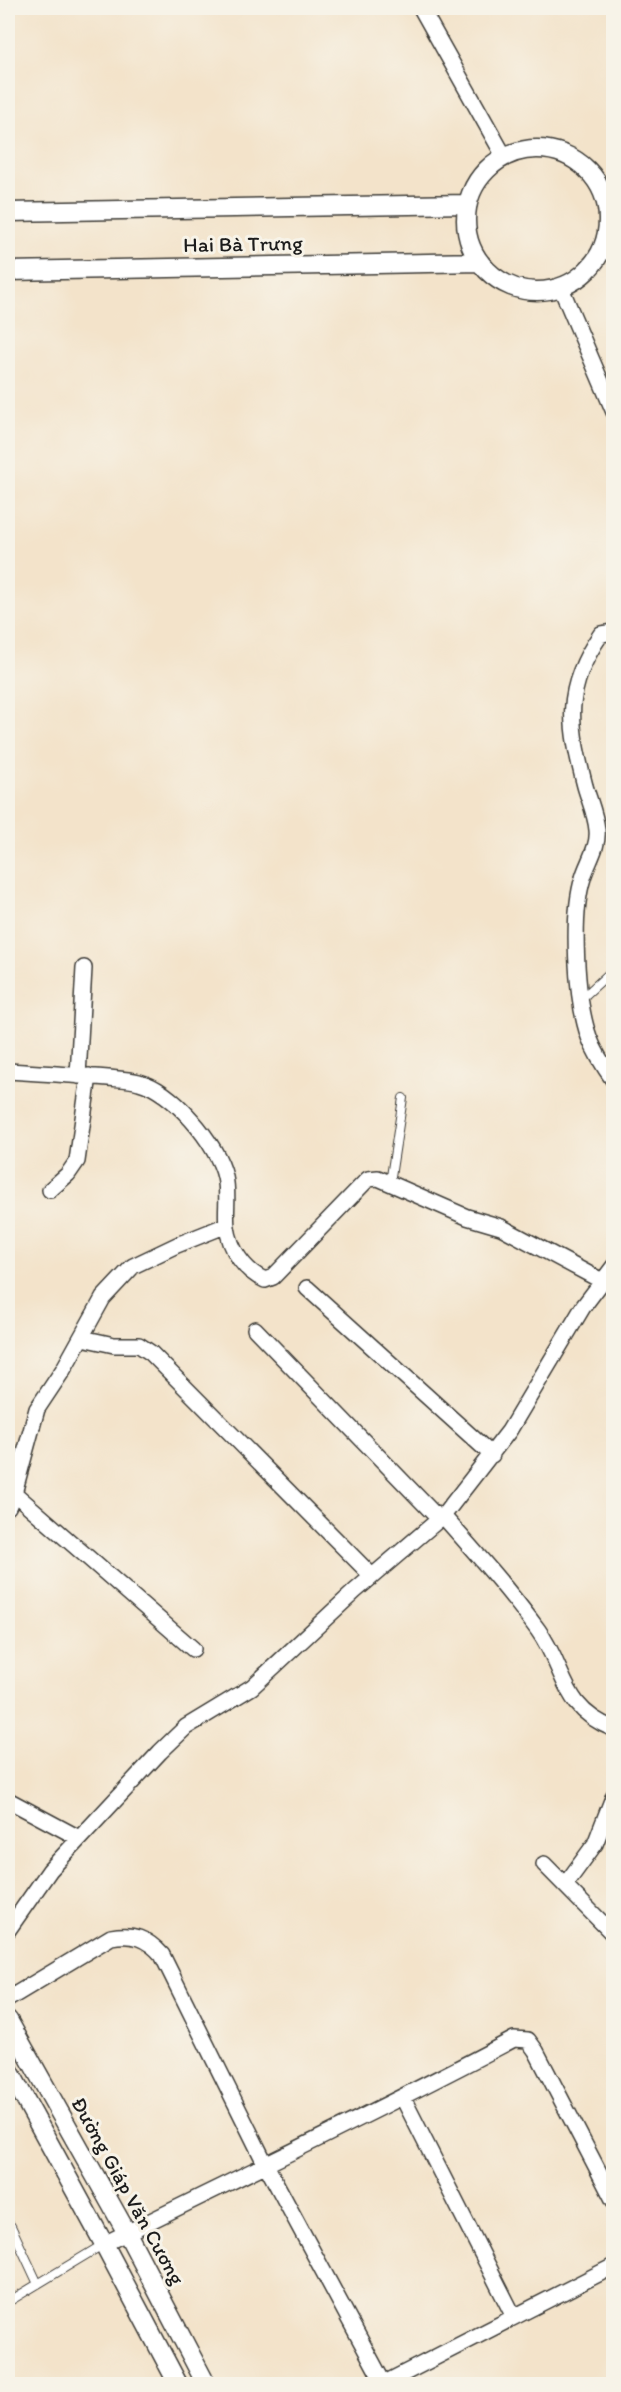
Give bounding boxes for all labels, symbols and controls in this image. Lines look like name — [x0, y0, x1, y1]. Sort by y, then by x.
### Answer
street label: Hai Bà Trưng — [183, 230, 303, 257]
street label: Đường Giáp Văn Cương — [66, 2093, 191, 2289]

